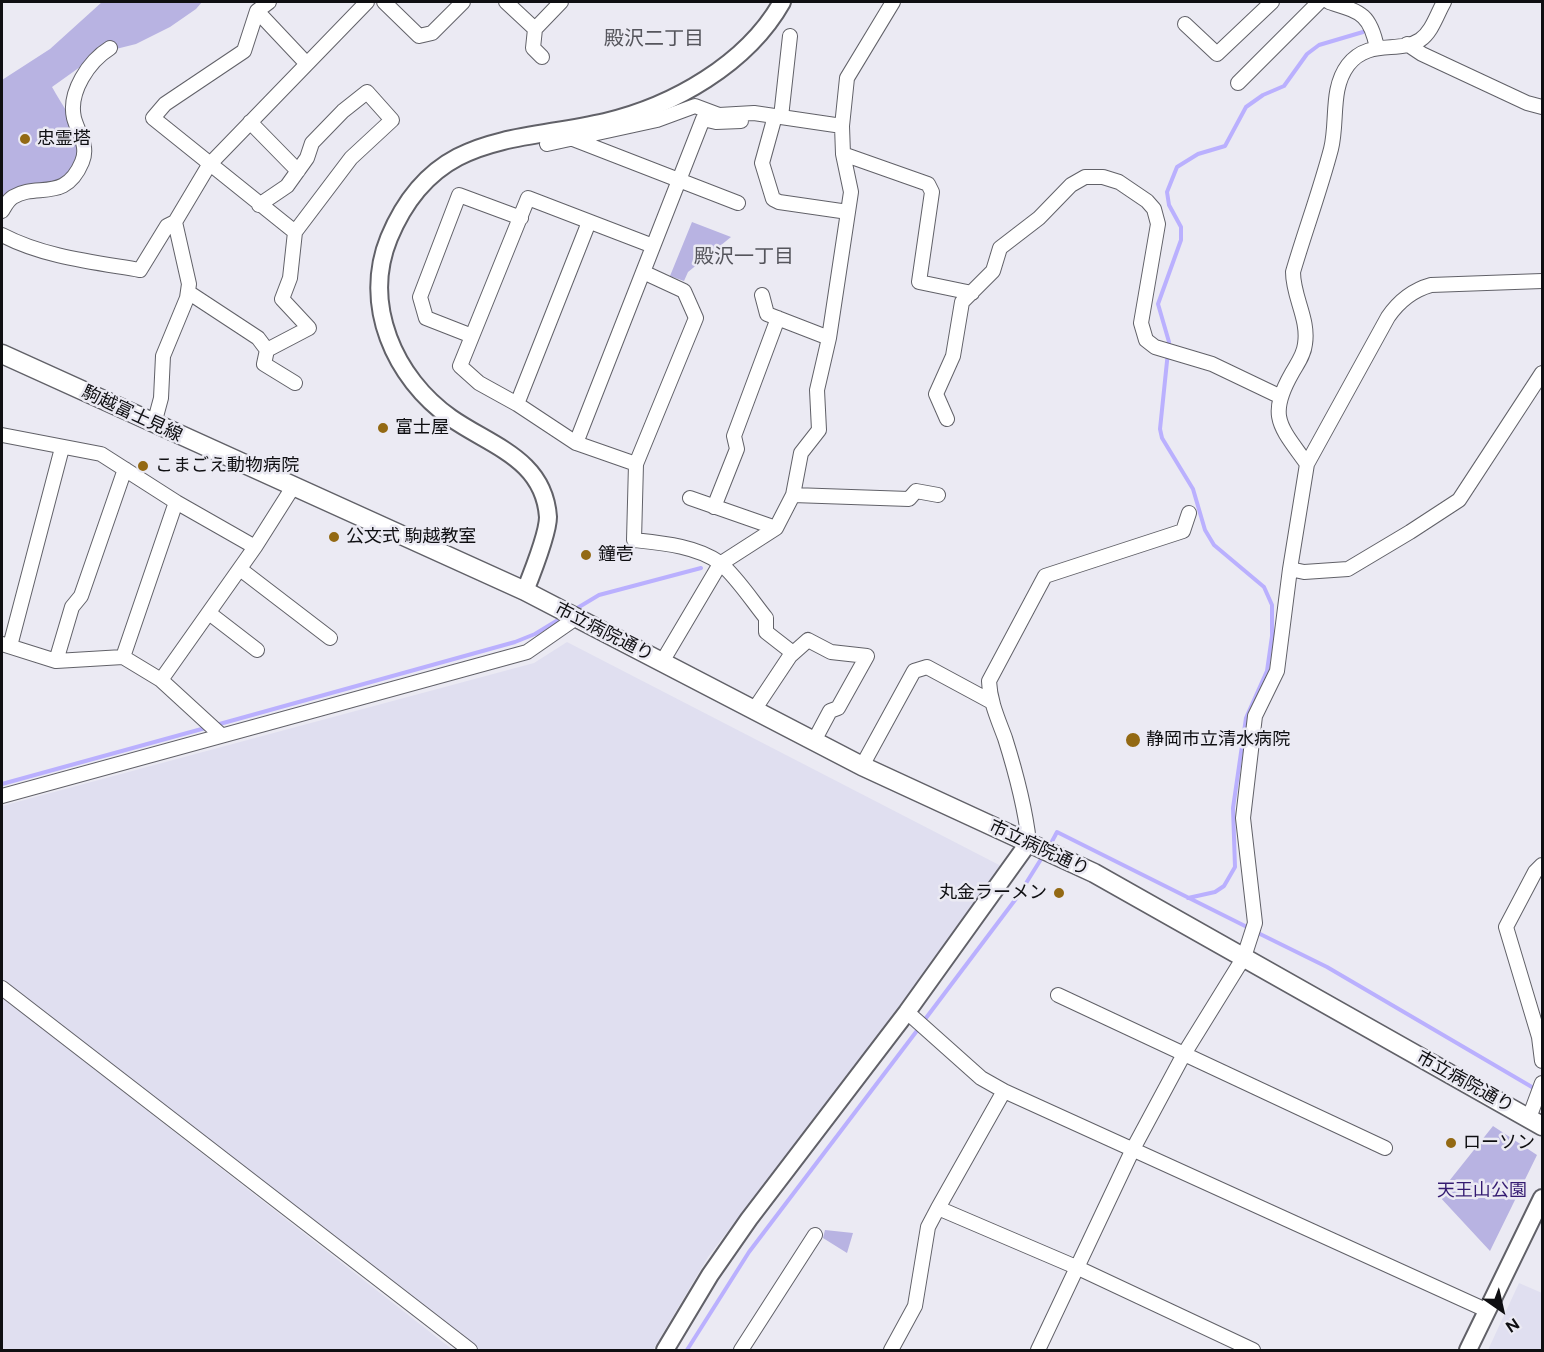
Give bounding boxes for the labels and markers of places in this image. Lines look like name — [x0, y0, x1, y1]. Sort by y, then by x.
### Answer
place label: 忠霊塔 — [37, 128, 91, 150]
marker: 忠霊塔 — [18, 132, 32, 146]
place label: 富士屋 — [395, 417, 449, 439]
marker: 富士屋 — [376, 421, 390, 435]
place label: こまごえ動物病院 — [155, 455, 299, 477]
marker: こまごえ動物病院 — [136, 459, 150, 473]
place label: 公文式 駒越教室 — [346, 526, 476, 548]
marker: 公文式 駒越教室 — [327, 530, 341, 544]
place label: 鐘壱 — [598, 544, 634, 566]
marker: 鐘壱 — [579, 548, 593, 562]
place label: 静岡市立清水病院 — [1146, 729, 1290, 751]
marker: 静岡市立清水病院 — [1124, 731, 1142, 749]
place label: 丸金ラーメン — [939, 882, 1047, 904]
marker: 丸金ラーメン — [1052, 886, 1066, 900]
place label: ローソン — [1463, 1132, 1535, 1154]
marker: ローソン — [1444, 1136, 1458, 1150]

